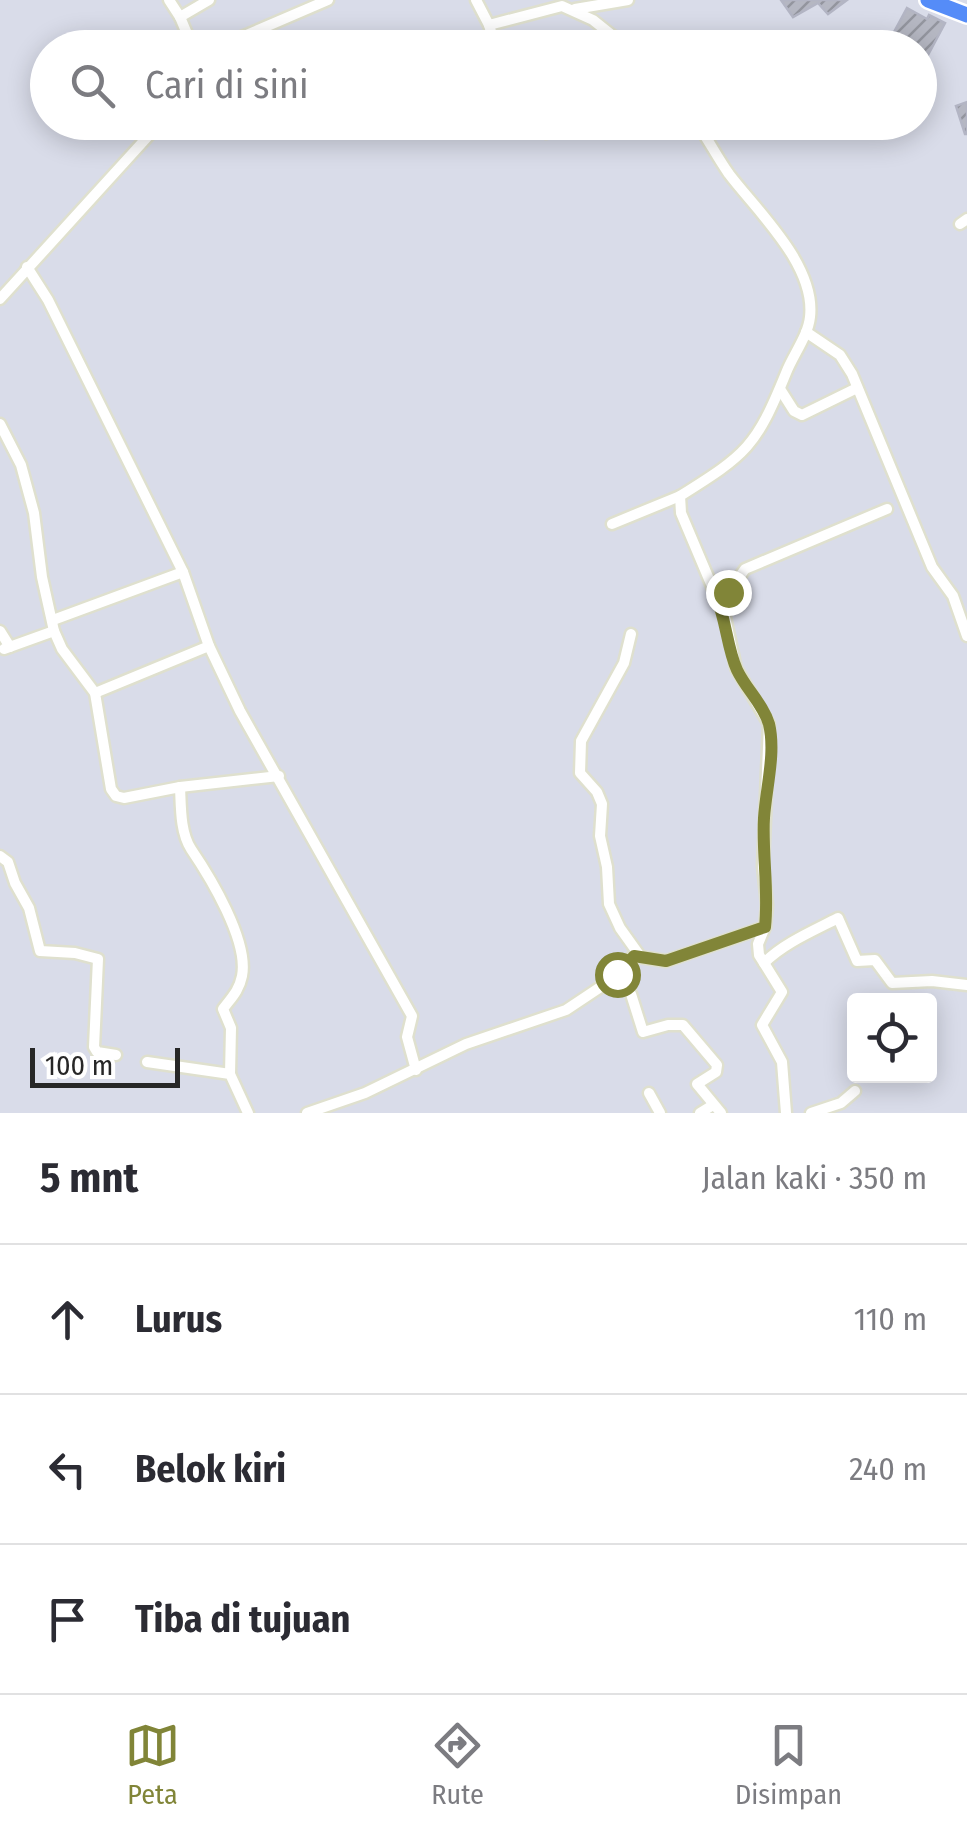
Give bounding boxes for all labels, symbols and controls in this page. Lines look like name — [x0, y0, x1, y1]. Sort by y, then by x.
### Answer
search box — [30, 30, 937, 140]
icon: search — [65, 58, 120, 113]
text: Cari di sini — [145, 62, 309, 108]
route end — [706, 570, 752, 616]
route start — [595, 952, 641, 998]
map controls — [847, 993, 937, 1083]
button: locate — [847, 993, 937, 1083]
scale bar — [30, 1043, 180, 1088]
text: 100 m — [45, 1049, 113, 1082]
text: 5 mnt — [40, 1153, 138, 1203]
text: Jalan kaki · 350 m — [702, 1159, 927, 1197]
icon: ahead — [40, 1292, 95, 1347]
text: Lurus — [135, 1296, 222, 1342]
text: 110 m — [854, 1300, 927, 1338]
icon: left — [40, 1442, 95, 1497]
text: Belok kiri — [135, 1446, 286, 1492]
text: 240 m — [849, 1450, 927, 1488]
icon: arrive — [40, 1592, 95, 1647]
text: Tiba di tujuan — [135, 1596, 351, 1642]
tab: Peta — [125, 1718, 180, 1811]
tab: Rute — [430, 1718, 485, 1811]
tab: Disimpan — [735, 1718, 842, 1811]

